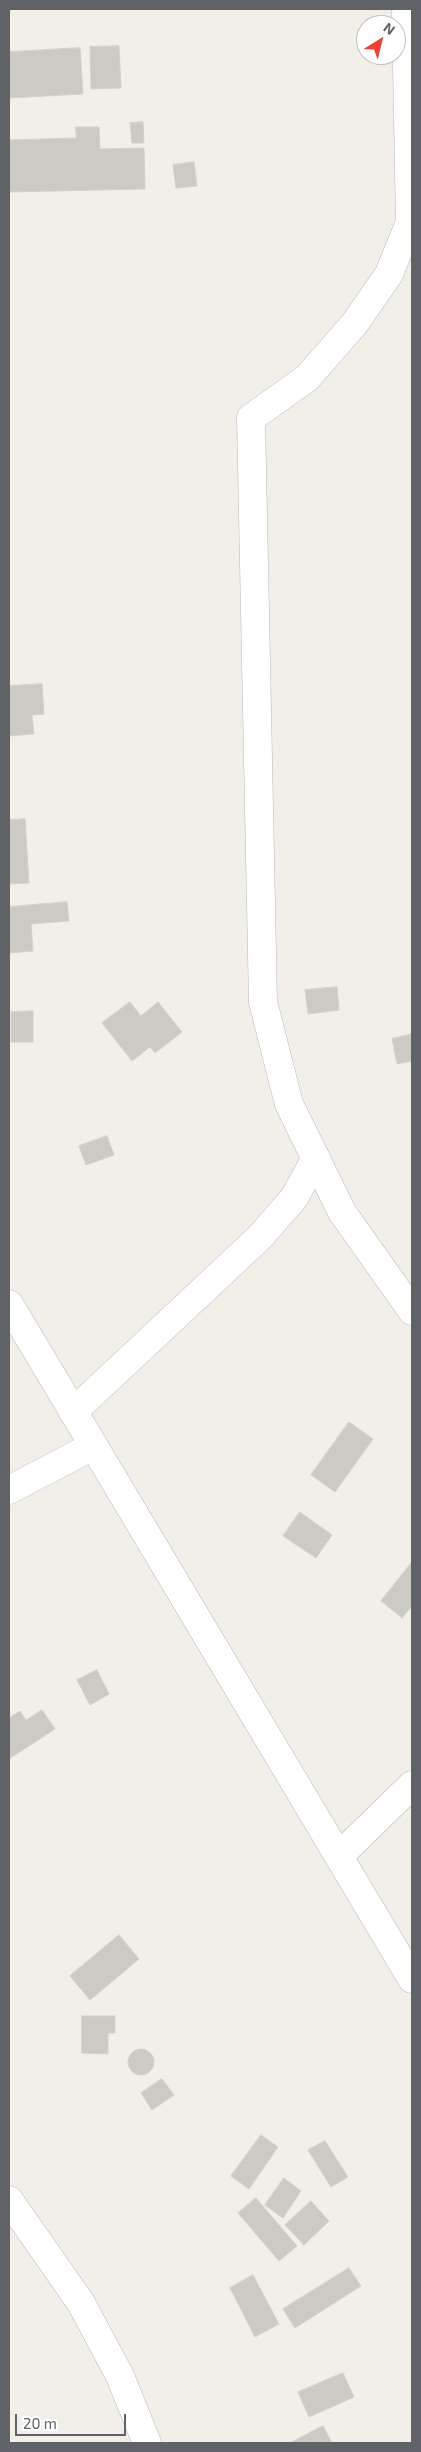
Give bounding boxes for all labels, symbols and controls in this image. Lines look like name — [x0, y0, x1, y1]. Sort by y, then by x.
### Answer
north arrow — [356, 15, 406, 65]
text: N — [380, 18, 399, 38]
scale bar — [18, 2404, 129, 2436]
text: 20 m — [23, 2414, 57, 2432]

